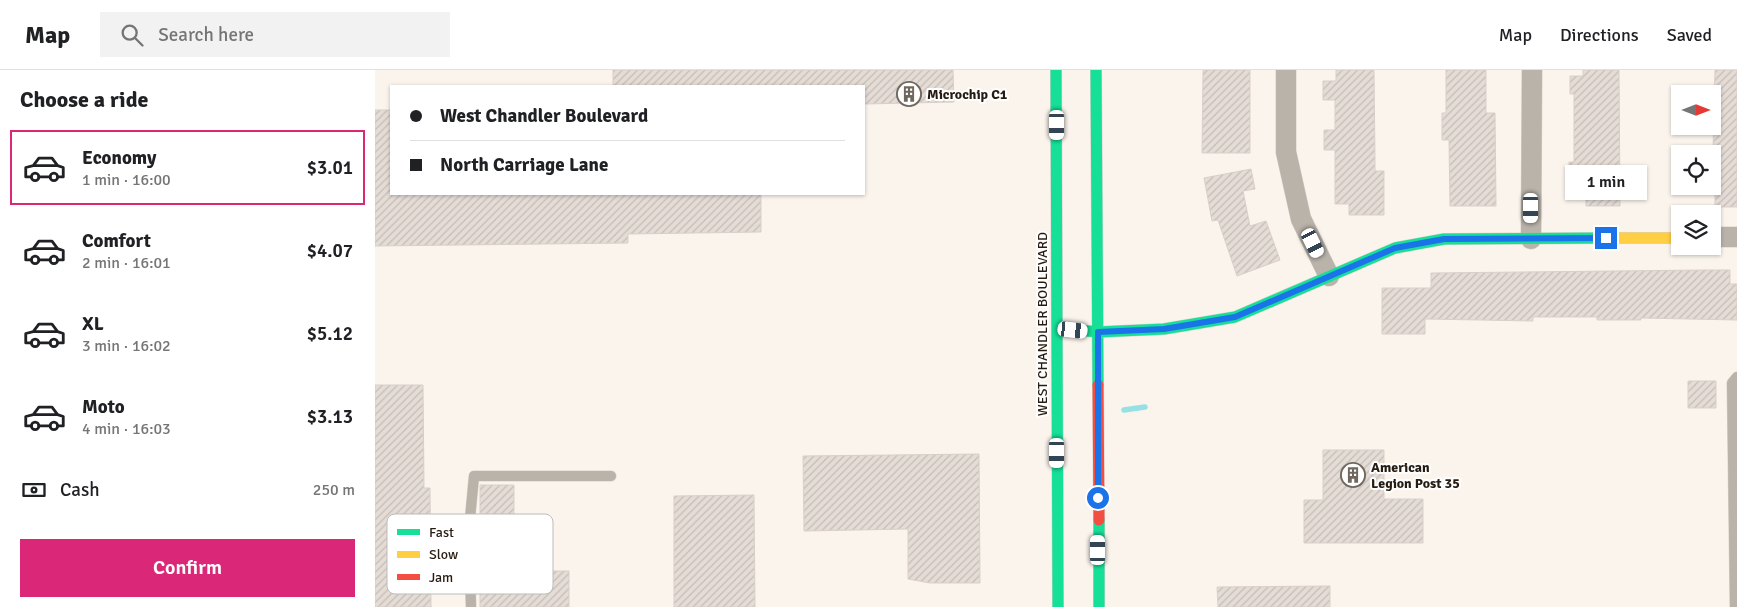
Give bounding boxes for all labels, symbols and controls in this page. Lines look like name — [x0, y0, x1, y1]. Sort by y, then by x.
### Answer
search box — [100, 12, 450, 57]
text: Map — [25, 20, 70, 50]
icon: search — [118, 21, 146, 49]
text: Search here — [158, 23, 254, 47]
text: Map — [1499, 24, 1532, 46]
text: Directions — [1560, 24, 1639, 46]
text: Saved — [1667, 24, 1712, 46]
building icon: Microchip C1 — [896, 81, 922, 107]
north arrow — [1671, 85, 1721, 135]
map controls — [1671, 85, 1721, 255]
text: Choose a ride — [20, 86, 148, 113]
place label: Microchip C1 — [927, 86, 1008, 103]
text: West Chandler Boulevard — [440, 104, 648, 128]
car — [1049, 110, 1064, 140]
icon: car — [22, 145, 67, 190]
button: locate — [1671, 145, 1721, 195]
text: Economy — [82, 146, 156, 170]
text: North Carriage Lane — [440, 153, 608, 177]
text: $3.01 — [307, 156, 353, 180]
callout: 1 min — [1565, 166, 1647, 200]
text: 1 min · 16:00 — [82, 170, 171, 190]
text: 1 min — [1587, 172, 1625, 192]
car — [1523, 193, 1538, 223]
button: layers — [1671, 205, 1721, 255]
car — [1299, 226, 1326, 260]
route end — [1595, 227, 1617, 249]
icon: car — [22, 228, 67, 273]
text: Comfort — [82, 229, 151, 253]
street label: WEST CHANDLER BOULEVARD — [1034, 232, 1051, 416]
text: $4.07 — [307, 239, 353, 263]
text: 2 min · 16:01 — [82, 253, 171, 273]
icon: car — [22, 311, 67, 356]
text: XL — [82, 312, 104, 336]
car — [1057, 321, 1088, 339]
text: $5.12 — [307, 322, 353, 346]
text: 3 min · 16:02 — [82, 336, 171, 356]
icon: car — [22, 394, 67, 439]
text: Moto — [82, 395, 125, 419]
text: $3.13 — [307, 405, 353, 429]
text: 4 min · 16:03 — [82, 419, 171, 439]
car — [1049, 438, 1064, 468]
place label: American Legion Post 35 — [1371, 459, 1460, 492]
building icon: American Legion Post 35 — [1340, 462, 1366, 488]
icon: cash — [20, 476, 48, 504]
text: Cash — [60, 478, 100, 502]
text: 250 m — [313, 480, 355, 500]
route start — [1087, 487, 1109, 509]
legend — [387, 514, 553, 594]
text: Fast — [429, 524, 454, 541]
car — [1090, 535, 1105, 565]
button: Confirm — [20, 539, 355, 597]
text: Slow — [429, 546, 458, 563]
text: Jam — [429, 569, 453, 586]

